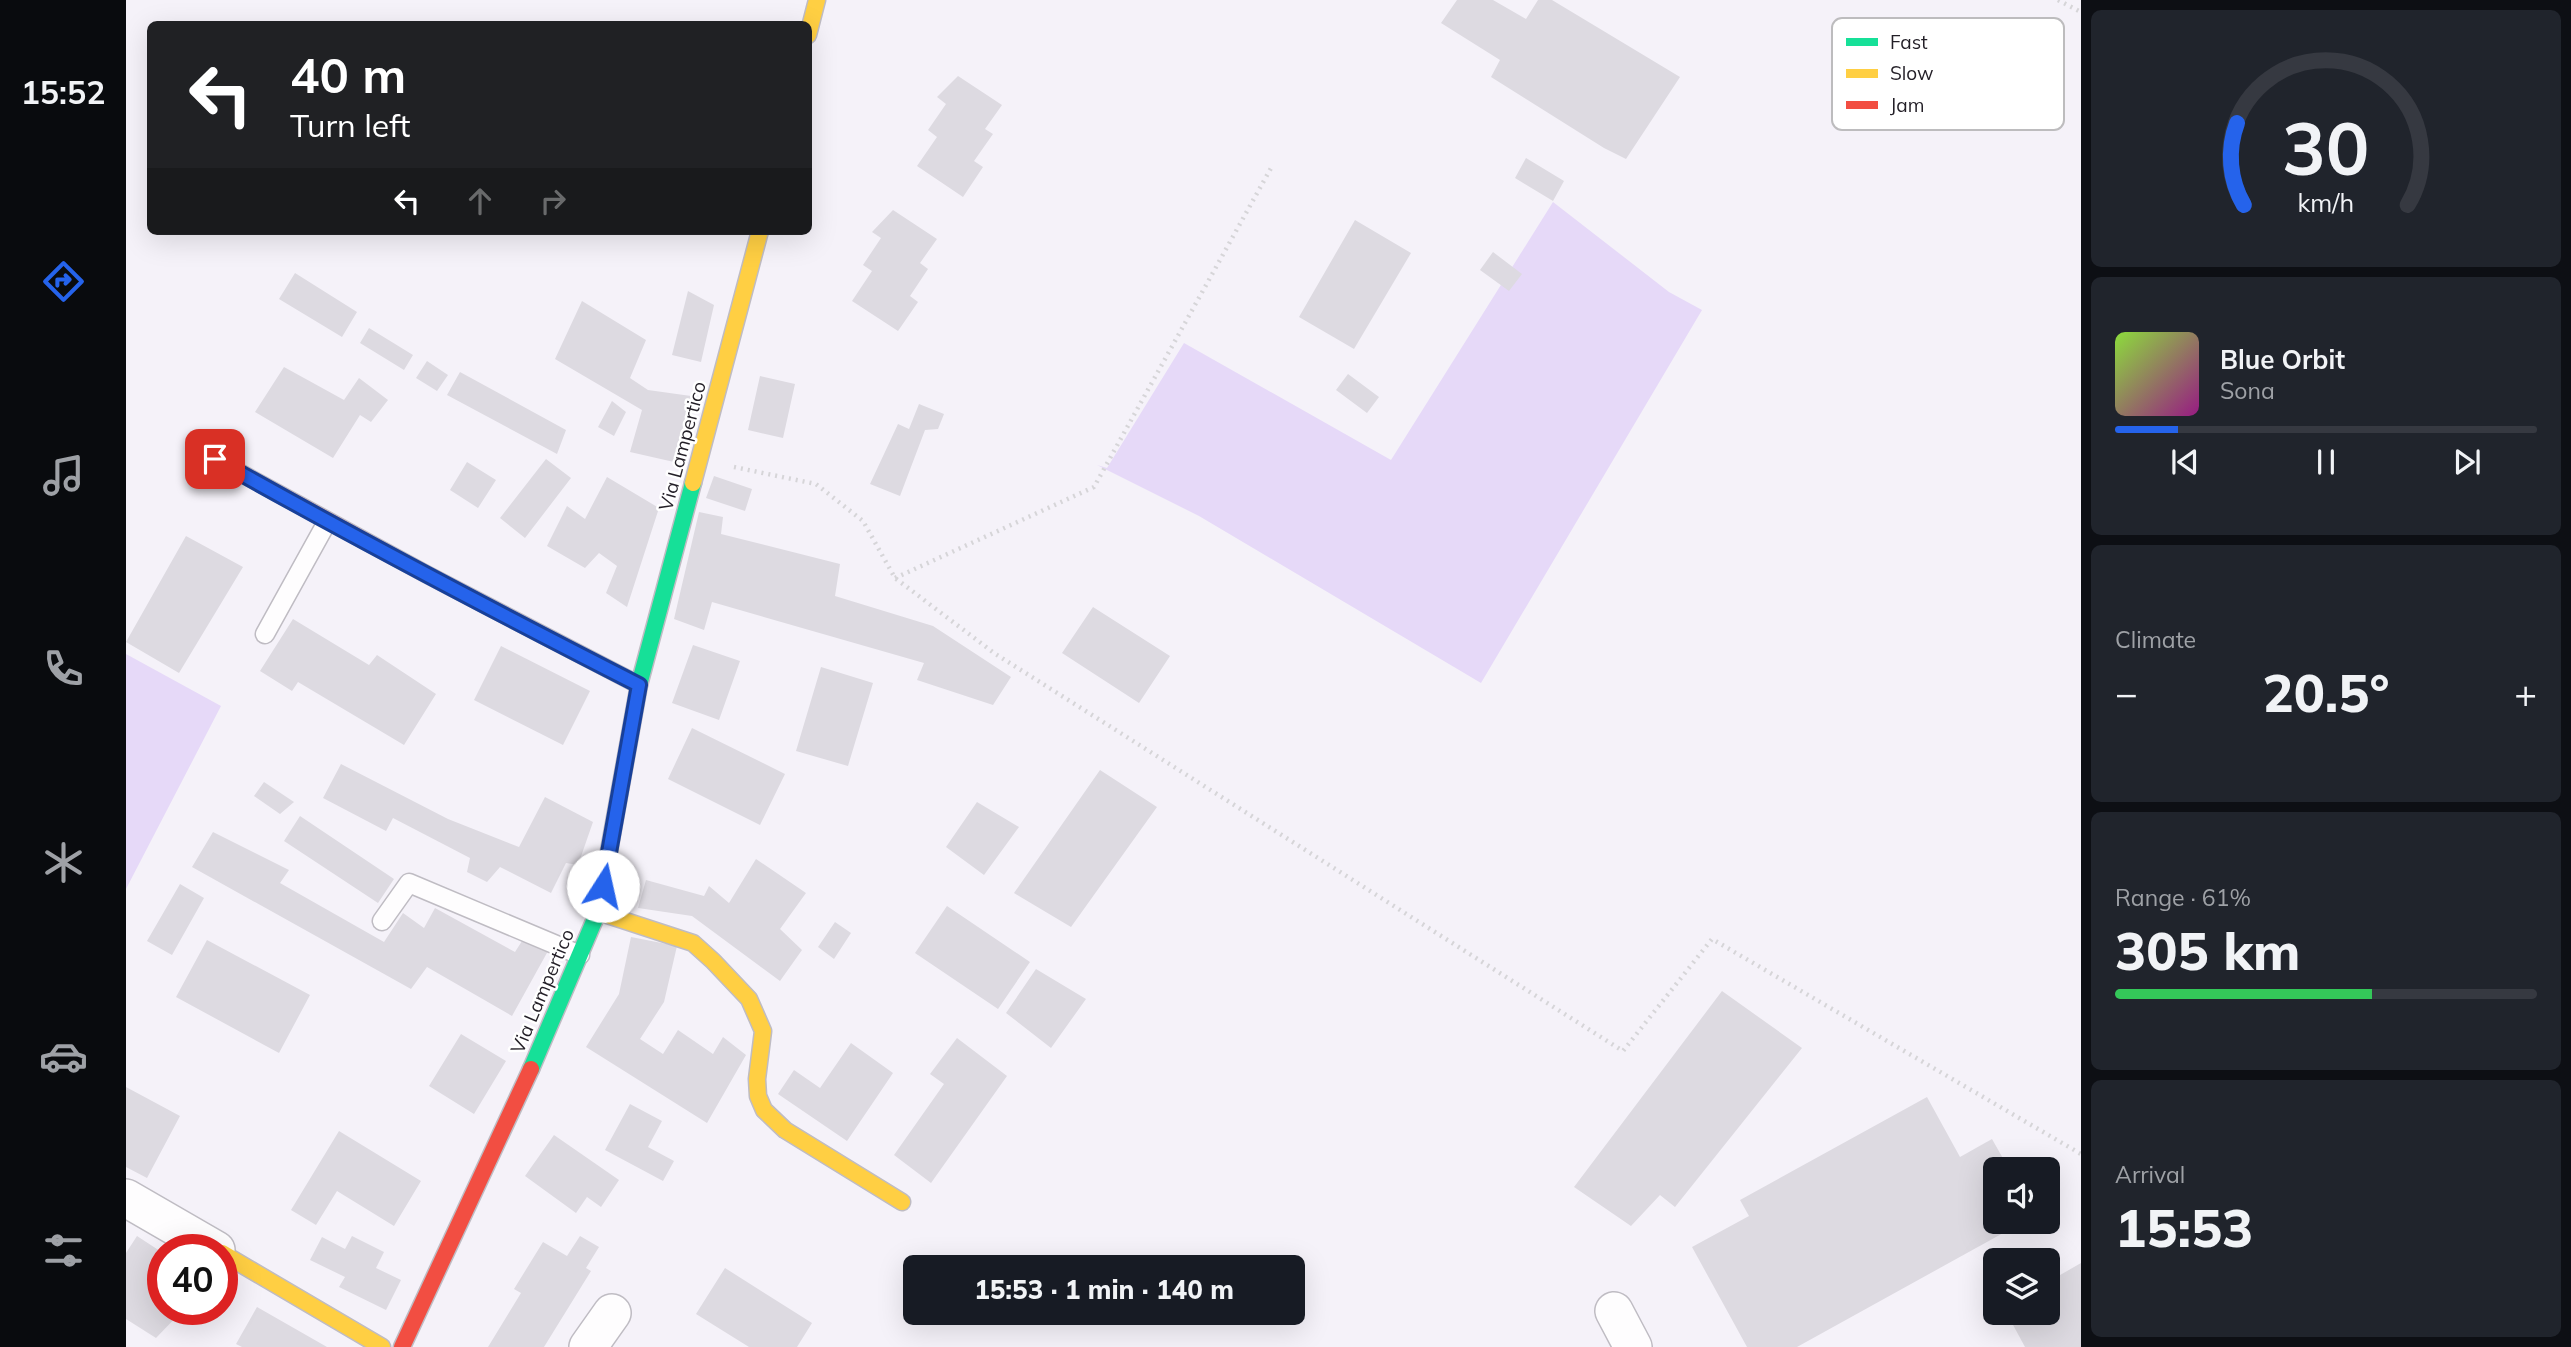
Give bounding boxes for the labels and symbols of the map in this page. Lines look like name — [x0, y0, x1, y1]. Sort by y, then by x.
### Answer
legend — [1832, 18, 2064, 130]
text: Fast — [1890, 30, 1928, 54]
text: Slow — [1890, 61, 1934, 85]
text: Jam — [1890, 93, 1924, 117]
street label: Via Lampertico — [653, 379, 711, 513]
pin — [185, 429, 245, 489]
position arrow — [566, 849, 640, 923]
street label: Via Lampertico — [505, 925, 579, 1057]
speed limit sign: 40 — [147, 1234, 238, 1325]

